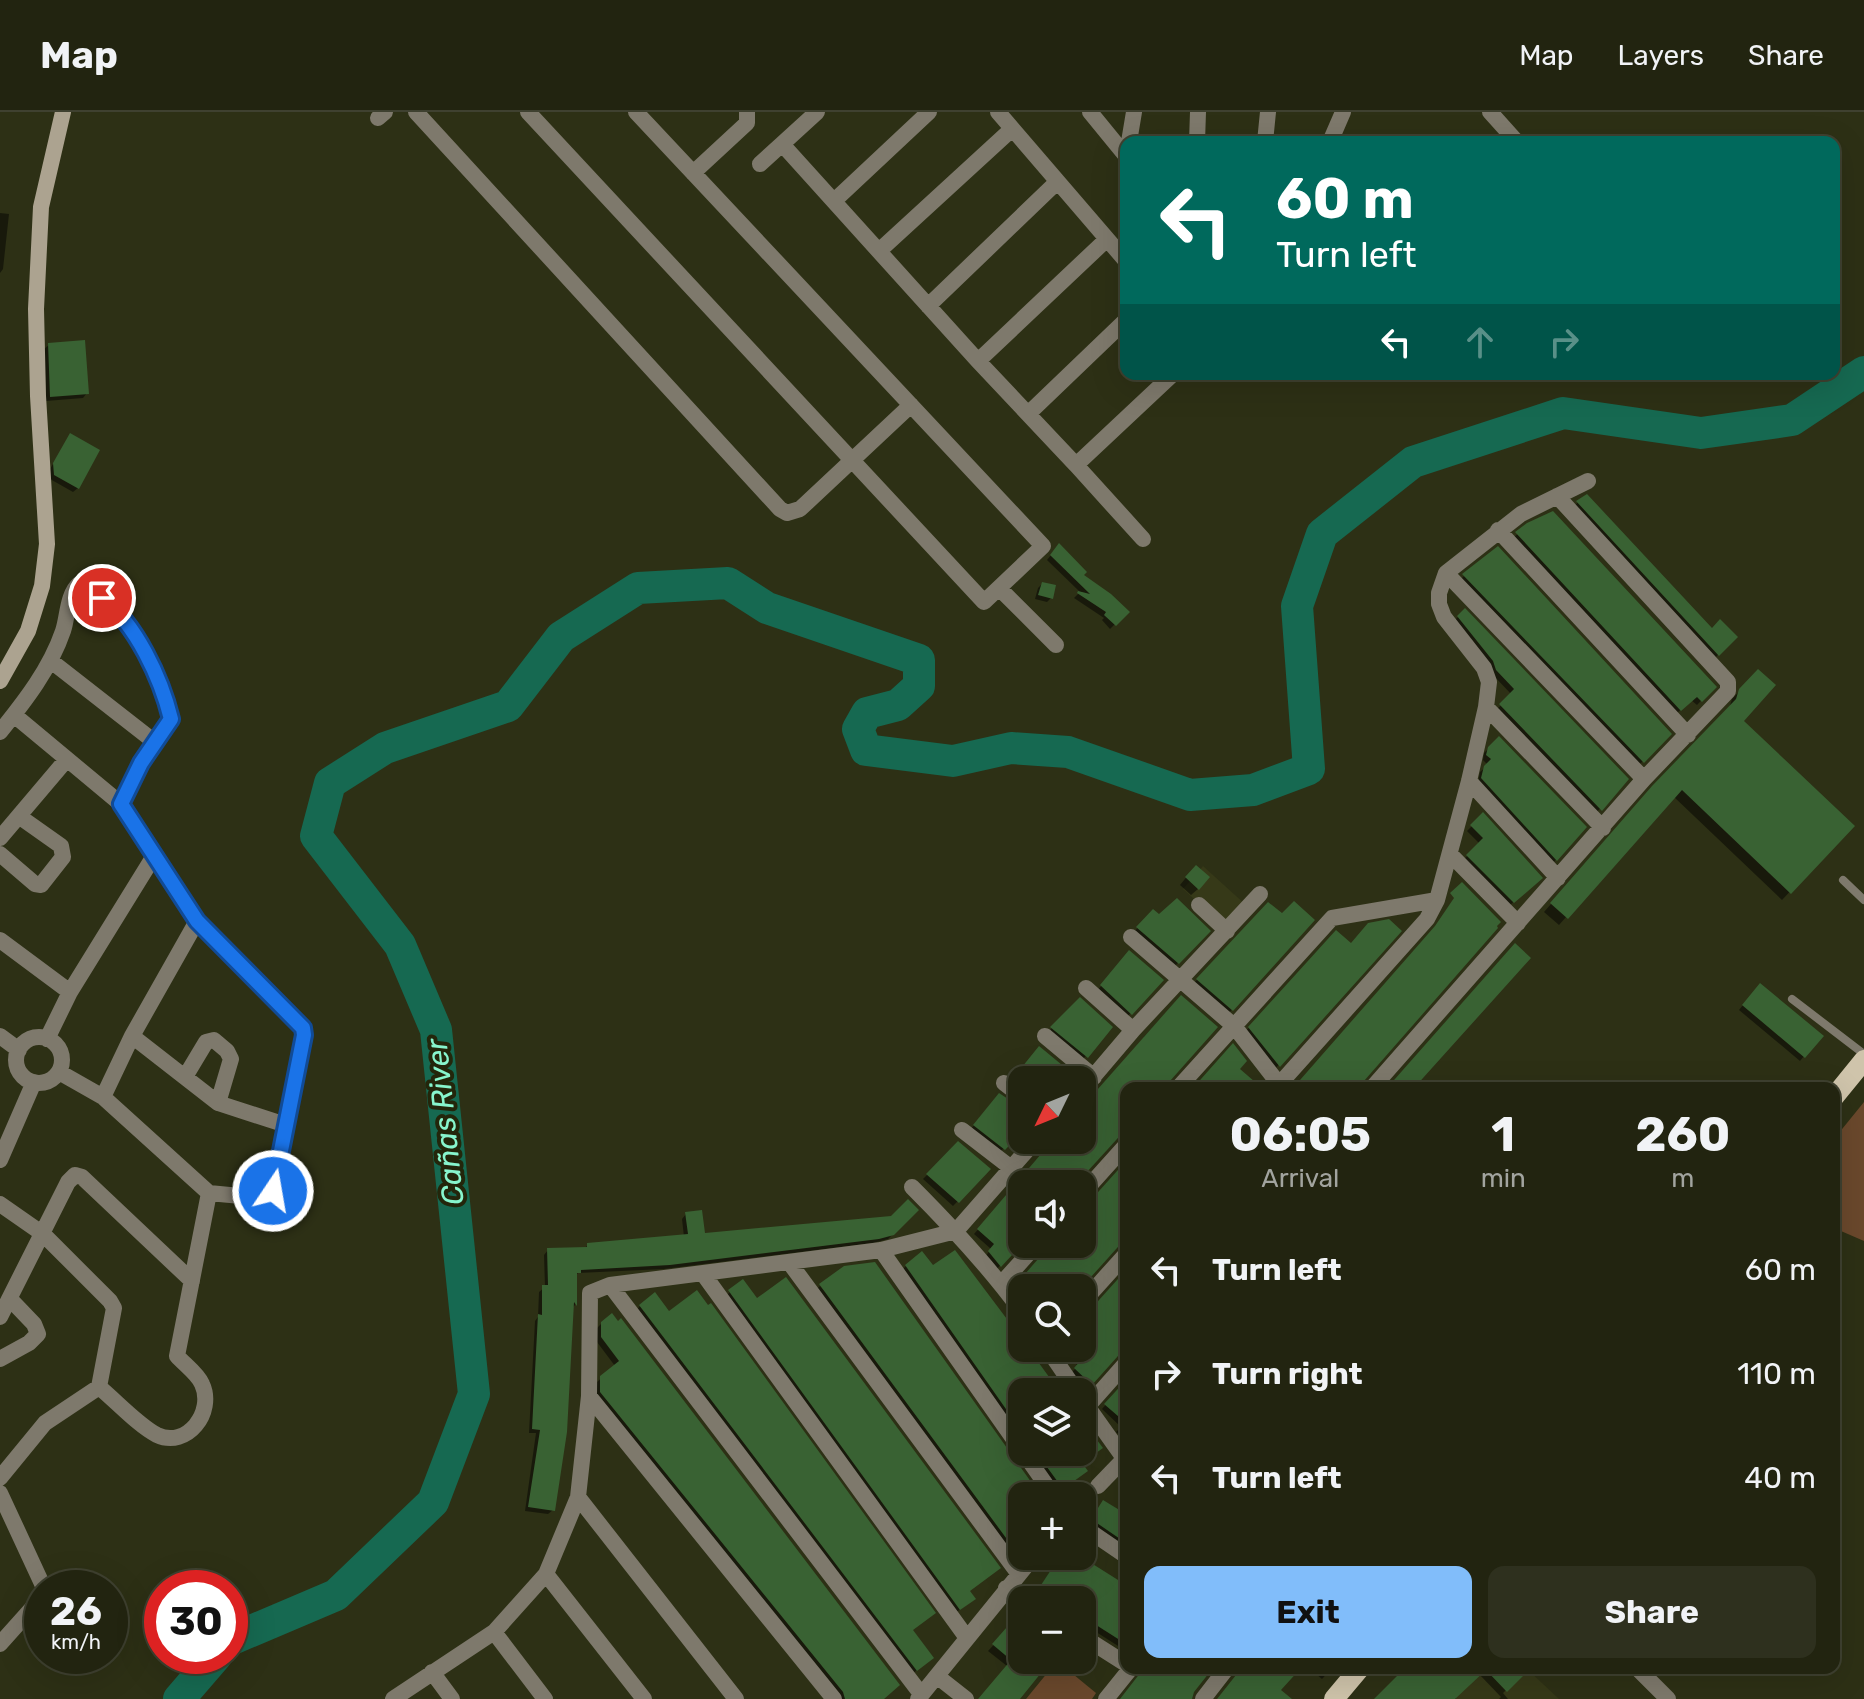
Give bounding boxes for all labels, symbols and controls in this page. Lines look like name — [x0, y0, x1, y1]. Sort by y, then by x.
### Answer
text: Map — [40, 32, 118, 78]
text: Map — [1519, 39, 1574, 72]
text: Layers — [1618, 39, 1704, 72]
text: Share — [1748, 39, 1824, 72]
text: 60 m — [1276, 166, 1414, 232]
icon: left — [1144, 168, 1248, 272]
text: Turn left — [1276, 233, 1417, 276]
icon: left — [1374, 320, 1418, 364]
icon: ahead — [1458, 320, 1502, 364]
icon: right — [1542, 320, 1586, 364]
pin — [68, 564, 136, 632]
icon: arrive — [80, 576, 124, 620]
water label: Cañas River — [418, 1035, 472, 1207]
north arrow — [1008, 1066, 1096, 1154]
map controls — [1008, 1066, 1096, 1674]
text: 06:05 — [1230, 1106, 1371, 1163]
text: 1 — [1491, 1106, 1515, 1163]
text: 260 — [1635, 1106, 1730, 1163]
position arrow — [231, 1149, 315, 1233]
text: Arrival — [1261, 1163, 1339, 1194]
text: min — [1481, 1163, 1526, 1194]
text: m — [1671, 1163, 1694, 1194]
button: sound — [1008, 1170, 1096, 1258]
icon: left — [1144, 1248, 1188, 1292]
text: Turn left — [1212, 1252, 1342, 1288]
text: 60 m — [1745, 1252, 1816, 1288]
button: search — [1008, 1274, 1096, 1362]
icon: right — [1144, 1352, 1188, 1396]
text: Turn right — [1212, 1356, 1363, 1392]
text: 110 m — [1737, 1356, 1816, 1392]
button: layers — [1008, 1378, 1096, 1466]
icon: left — [1144, 1456, 1188, 1500]
text: Turn left — [1212, 1460, 1342, 1496]
text: 40 m — [1744, 1460, 1816, 1496]
button: + — [1008, 1482, 1096, 1570]
button: Exit — [1144, 1566, 1472, 1658]
button: Share — [1488, 1566, 1816, 1658]
speed limit sign: 30 — [144, 1570, 248, 1674]
button: − — [1008, 1586, 1096, 1674]
text: 26 — [50, 1588, 102, 1635]
text: km/h — [51, 1630, 101, 1654]

